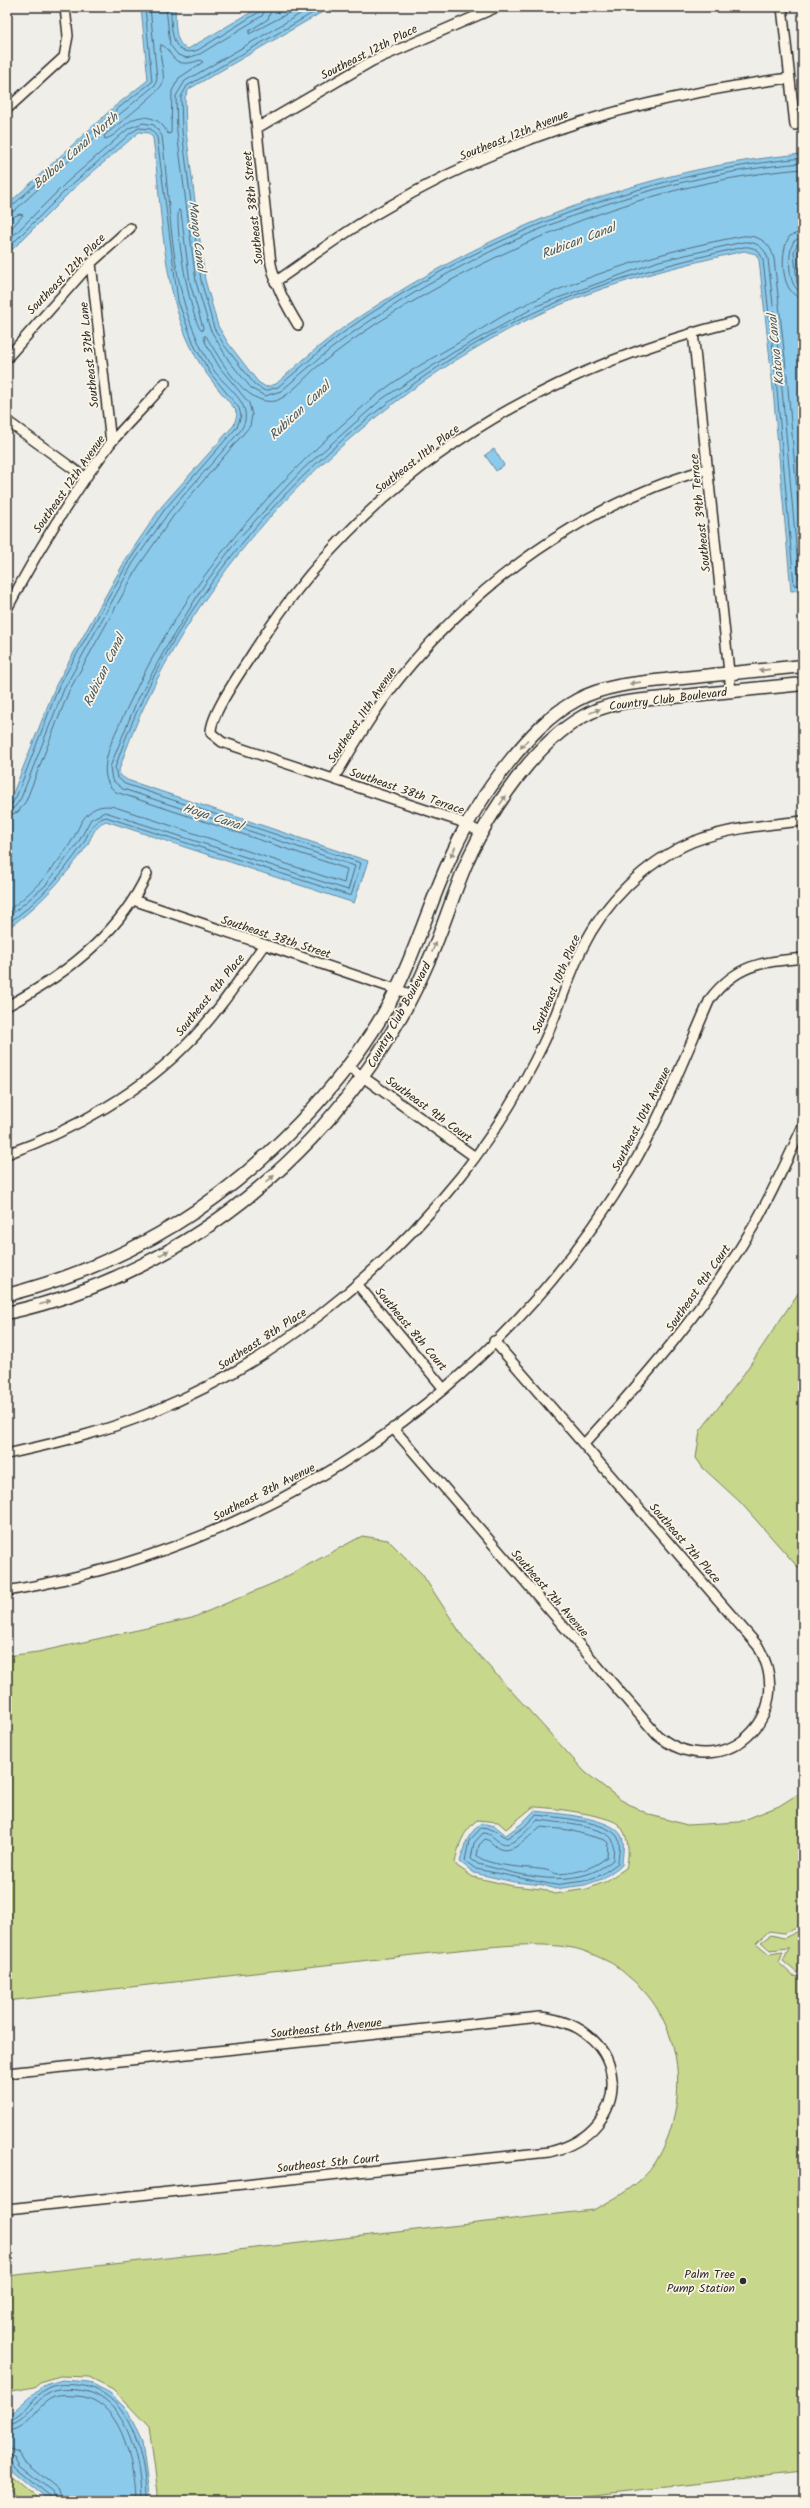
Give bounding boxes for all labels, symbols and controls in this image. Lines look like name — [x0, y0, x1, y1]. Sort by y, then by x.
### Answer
street label: Southeast 12th Place — [317, 19, 422, 85]
street label: Southeast 12th Avenue — [457, 105, 572, 166]
water label: Balboa Canal North — [28, 107, 124, 194]
street label: Southeast 38th Street — [238, 150, 269, 266]
water label: Mango Canal — [182, 200, 212, 275]
water label: Rubican Canal — [538, 217, 621, 265]
street label: Southeast 12th Place — [22, 229, 111, 319]
street label: Southeast 37th Lane — [74, 300, 105, 409]
water label: Katova Canal — [762, 310, 791, 387]
water label: Rubican Canal — [264, 375, 338, 445]
street label: Southeast 11th Place — [371, 420, 464, 499]
street label: Southeast 12th Avenue — [28, 431, 111, 537]
street label: Southeast 39th Terrace — [685, 452, 716, 573]
water label: Rubican Canal — [78, 629, 132, 710]
street label: Southeast 11th Avenue — [323, 663, 402, 767]
one-way arrow — [758, 667, 770, 673]
one-way arrow — [629, 680, 641, 686]
street label: Country Club Boulevard — [608, 683, 729, 716]
one-way arrow — [589, 707, 601, 714]
one-way arrow — [520, 739, 529, 748]
street label: Southeast 38th Terrace — [347, 763, 467, 820]
one-way arrow — [499, 795, 507, 805]
water label: Hoya Canal — [180, 798, 248, 838]
one-way arrow — [450, 846, 456, 858]
street label: Southeast 38th Street — [218, 911, 334, 964]
street label: Southeast 10th Place — [527, 931, 586, 1037]
one-way arrow — [432, 940, 438, 952]
street label: Southeast 9th Place — [171, 949, 250, 1041]
street label: Country Club Boulevard — [362, 958, 437, 1072]
street label: Southeast 10th Avenue — [607, 1063, 676, 1175]
street label: Southeast 9th Court — [381, 1071, 476, 1148]
one-way arrow — [265, 1174, 276, 1183]
street label: Southeast 9th Court — [661, 1240, 736, 1336]
one-way arrow — [158, 1249, 170, 1256]
street label: Southeast 8th Court — [370, 1283, 452, 1376]
one-way arrow — [39, 1300, 51, 1306]
street label: Southeast 8th Place — [214, 1303, 311, 1375]
street label: Southeast 8th Avenue — [210, 1458, 319, 1526]
street label: Southeast 7th Place — [644, 1499, 725, 1588]
street label: Southeast 7th Avenue — [506, 1545, 594, 1642]
street label: Southeast 6th Avenue — [269, 2013, 383, 2044]
street label: Southeast 5th Court — [276, 2149, 381, 2178]
place label: Palm Tree Pump Station — [667, 2265, 736, 2298]
marker: Palm Tree Pump Station — [738, 2276, 748, 2286]

